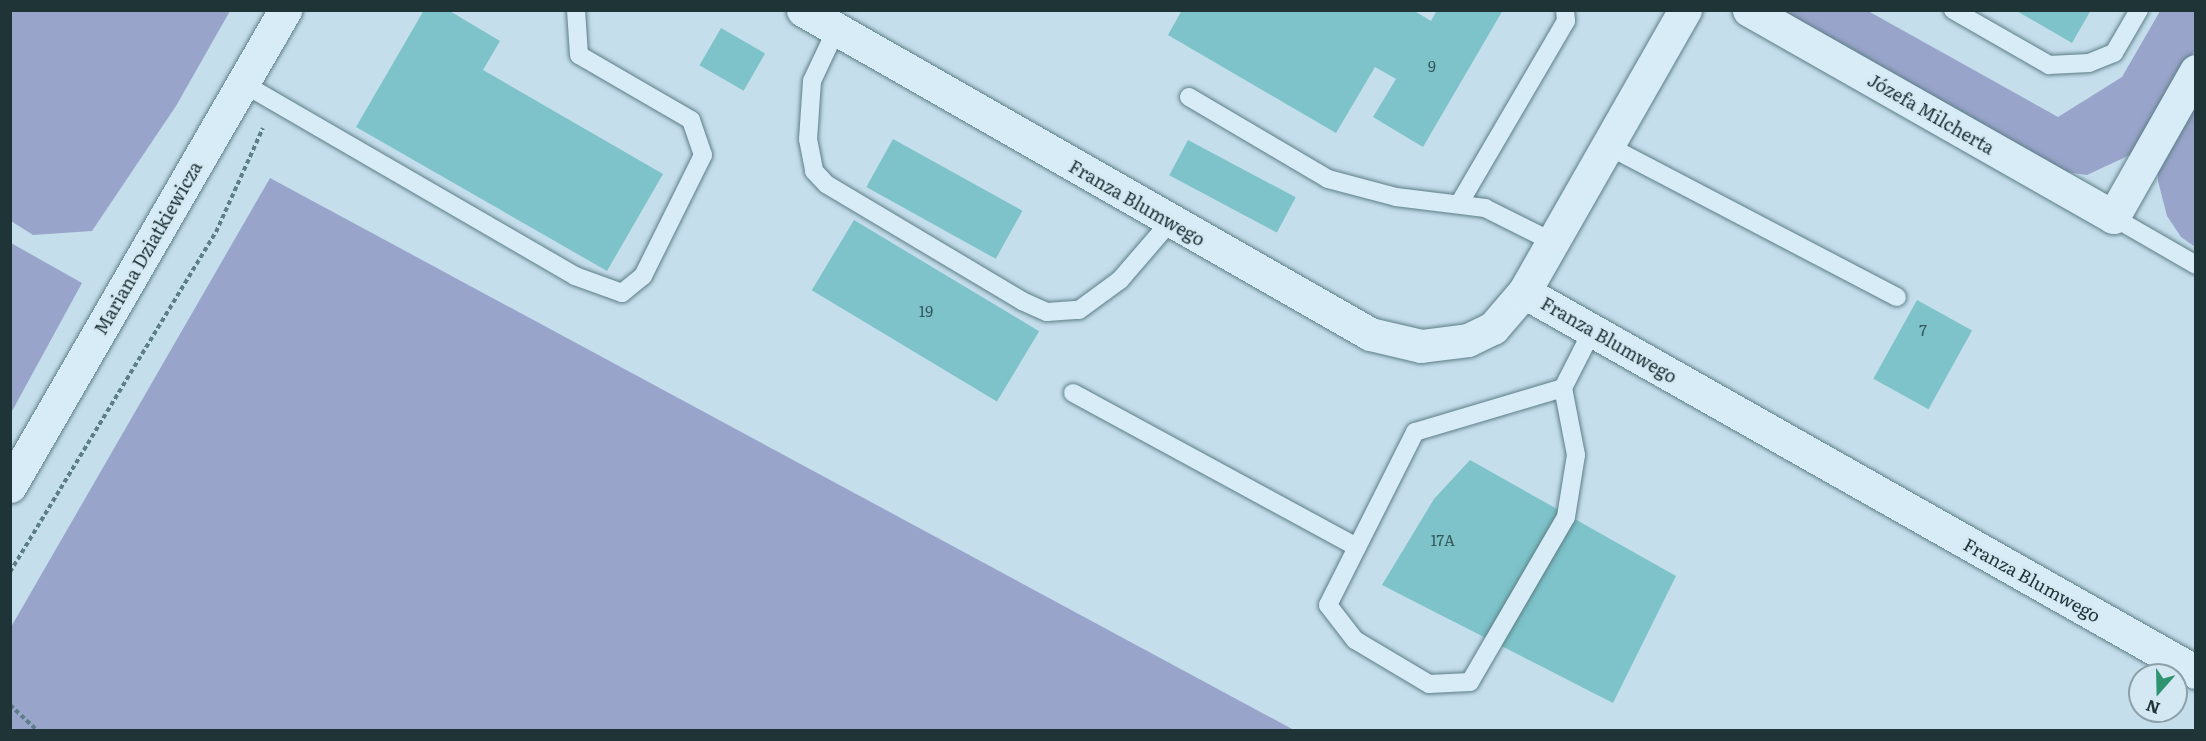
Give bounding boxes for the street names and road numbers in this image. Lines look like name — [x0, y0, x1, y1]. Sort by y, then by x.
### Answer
street label: Józefa Milcherta — [1864, 69, 1998, 159]
street label: Franza Blumwego — [1065, 155, 1209, 251]
street label: Mariana Dziatkiewicza — [90, 158, 206, 338]
street label: Franza Blumwego — [1537, 292, 1681, 388]
street label: Franza Blumwego — [1960, 533, 2104, 627]

